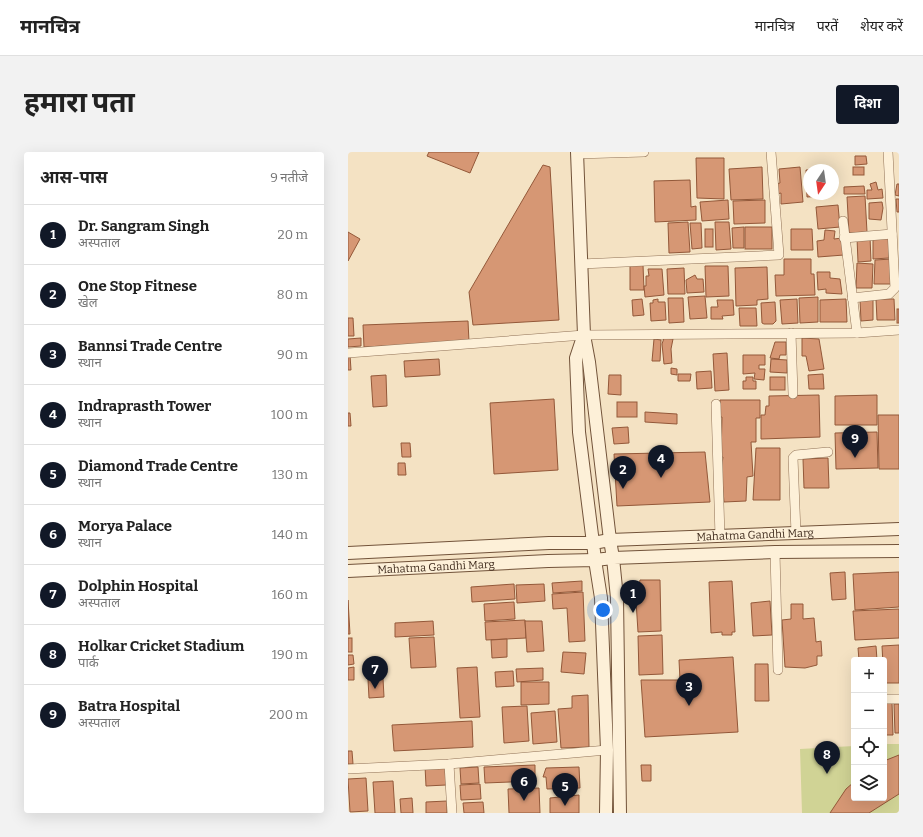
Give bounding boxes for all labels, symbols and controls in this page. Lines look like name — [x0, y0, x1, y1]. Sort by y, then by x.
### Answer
text: मानचित्र — [20, 15, 80, 38]
text: मानचित्र — [755, 18, 795, 35]
text: परतें — [817, 18, 838, 35]
text: शेयर करें — [860, 18, 903, 35]
button: दिशा — [836, 85, 899, 124]
text: हमारा पता — [24, 86, 135, 119]
north arrow — [803, 164, 839, 200]
text: आस-पास — [40, 167, 108, 188]
text: 9 नतीजे — [270, 170, 308, 185]
text: Dr. Sangram Singh — [78, 217, 209, 235]
text: 1 — [50, 227, 56, 242]
text: 20 m — [278, 227, 308, 242]
text: अस्पताल — [78, 235, 120, 250]
text: One Stop Fitnese — [78, 277, 197, 295]
text: 2 — [49, 287, 57, 302]
text: 80 m — [277, 287, 308, 302]
text: खेल — [78, 295, 97, 310]
text: Bannsi Trade Centre — [78, 337, 222, 355]
text: 3 — [49, 347, 57, 362]
text: 90 m — [277, 347, 308, 362]
text: स्थान — [78, 355, 102, 370]
text: Indraprasth Tower — [78, 397, 211, 415]
text: 4 — [49, 407, 57, 422]
text: 100 m — [271, 407, 308, 422]
text: स्थान — [78, 415, 102, 430]
pin: 9 — [842, 425, 868, 458]
pin: 4 — [648, 445, 674, 478]
pin: 2 — [610, 456, 636, 489]
text: Diamond Trade Centre — [78, 457, 238, 475]
text: 5 — [49, 467, 57, 482]
text: 130 m — [272, 467, 308, 482]
text: स्थान — [78, 475, 102, 490]
text: Morya Palace — [78, 517, 172, 535]
street label: Mahatma Gandhi Marg — [696, 526, 814, 544]
text: 6 — [49, 527, 57, 542]
text: 140 m — [272, 527, 308, 542]
text: स्थान — [78, 535, 102, 550]
street label: Mahatma Gandhi Marg — [377, 558, 495, 577]
text: Dolphin Hospital — [78, 577, 198, 595]
pin: 1 — [620, 580, 646, 613]
text: 7 — [50, 587, 57, 602]
text: 160 m — [272, 587, 308, 602]
text: अस्पताल — [78, 595, 120, 610]
your location — [593, 600, 613, 620]
text: Holkar Cricket Stadium — [78, 637, 244, 655]
text: 8 — [49, 647, 57, 662]
text: 190 m — [272, 647, 308, 662]
text: पार्क — [78, 655, 99, 670]
pin: 7 — [362, 656, 388, 689]
map controls — [851, 657, 887, 801]
button: + — [851, 657, 887, 693]
pin: 3 — [676, 673, 702, 706]
button: − — [851, 693, 887, 729]
text: Batra Hospital — [78, 697, 180, 715]
text: 9 — [49, 707, 57, 722]
text: 200 m — [269, 707, 308, 722]
text: अस्पताल — [78, 715, 120, 730]
button: locate — [851, 729, 887, 765]
pin: 8 — [814, 741, 840, 774]
button: layers — [851, 765, 887, 801]
pin: 6 — [511, 768, 537, 801]
pin: 5 — [552, 773, 578, 806]

